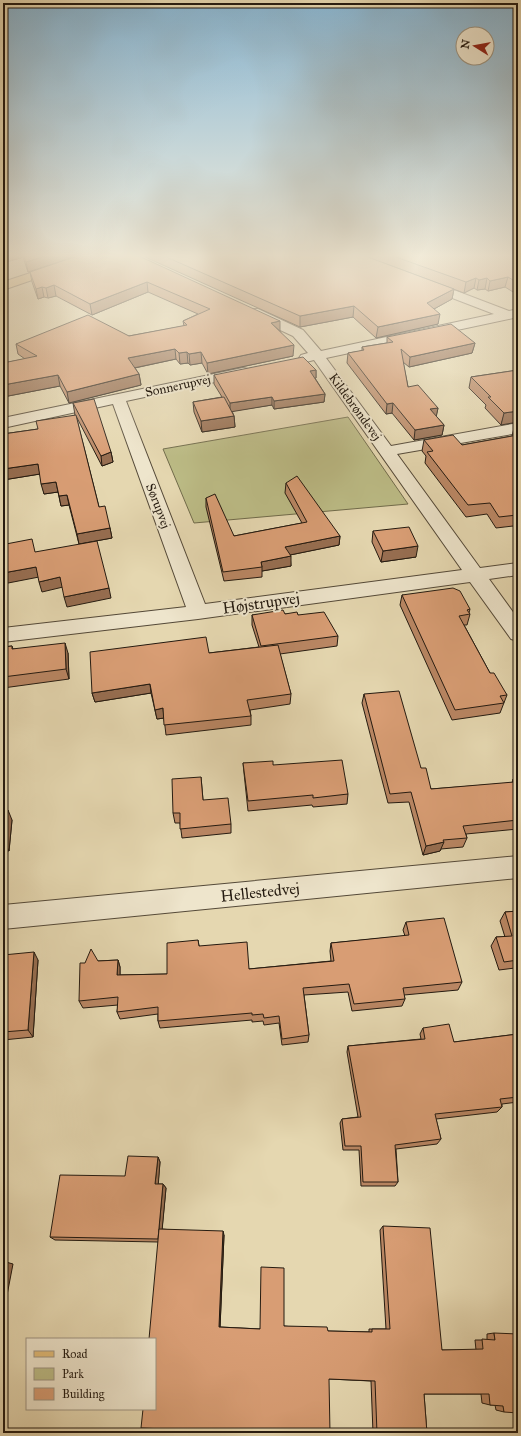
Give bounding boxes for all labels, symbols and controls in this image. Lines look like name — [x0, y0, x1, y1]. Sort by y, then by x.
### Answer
north arrow — [455, 26, 495, 66]
text: N — [458, 38, 473, 50]
street label: Kildebrøndevej — [325, 370, 385, 444]
street label: Sonnerupvej — [144, 371, 212, 401]
street label: Sørupvej — [142, 481, 174, 531]
street label: Højstrupvej — [221, 588, 301, 618]
street label: Hellestedvej — [219, 878, 301, 906]
legend — [26, 1338, 156, 1410]
text: Road — [62, 1347, 88, 1361]
text: Park — [62, 1367, 84, 1381]
text: Building — [62, 1387, 105, 1402]

